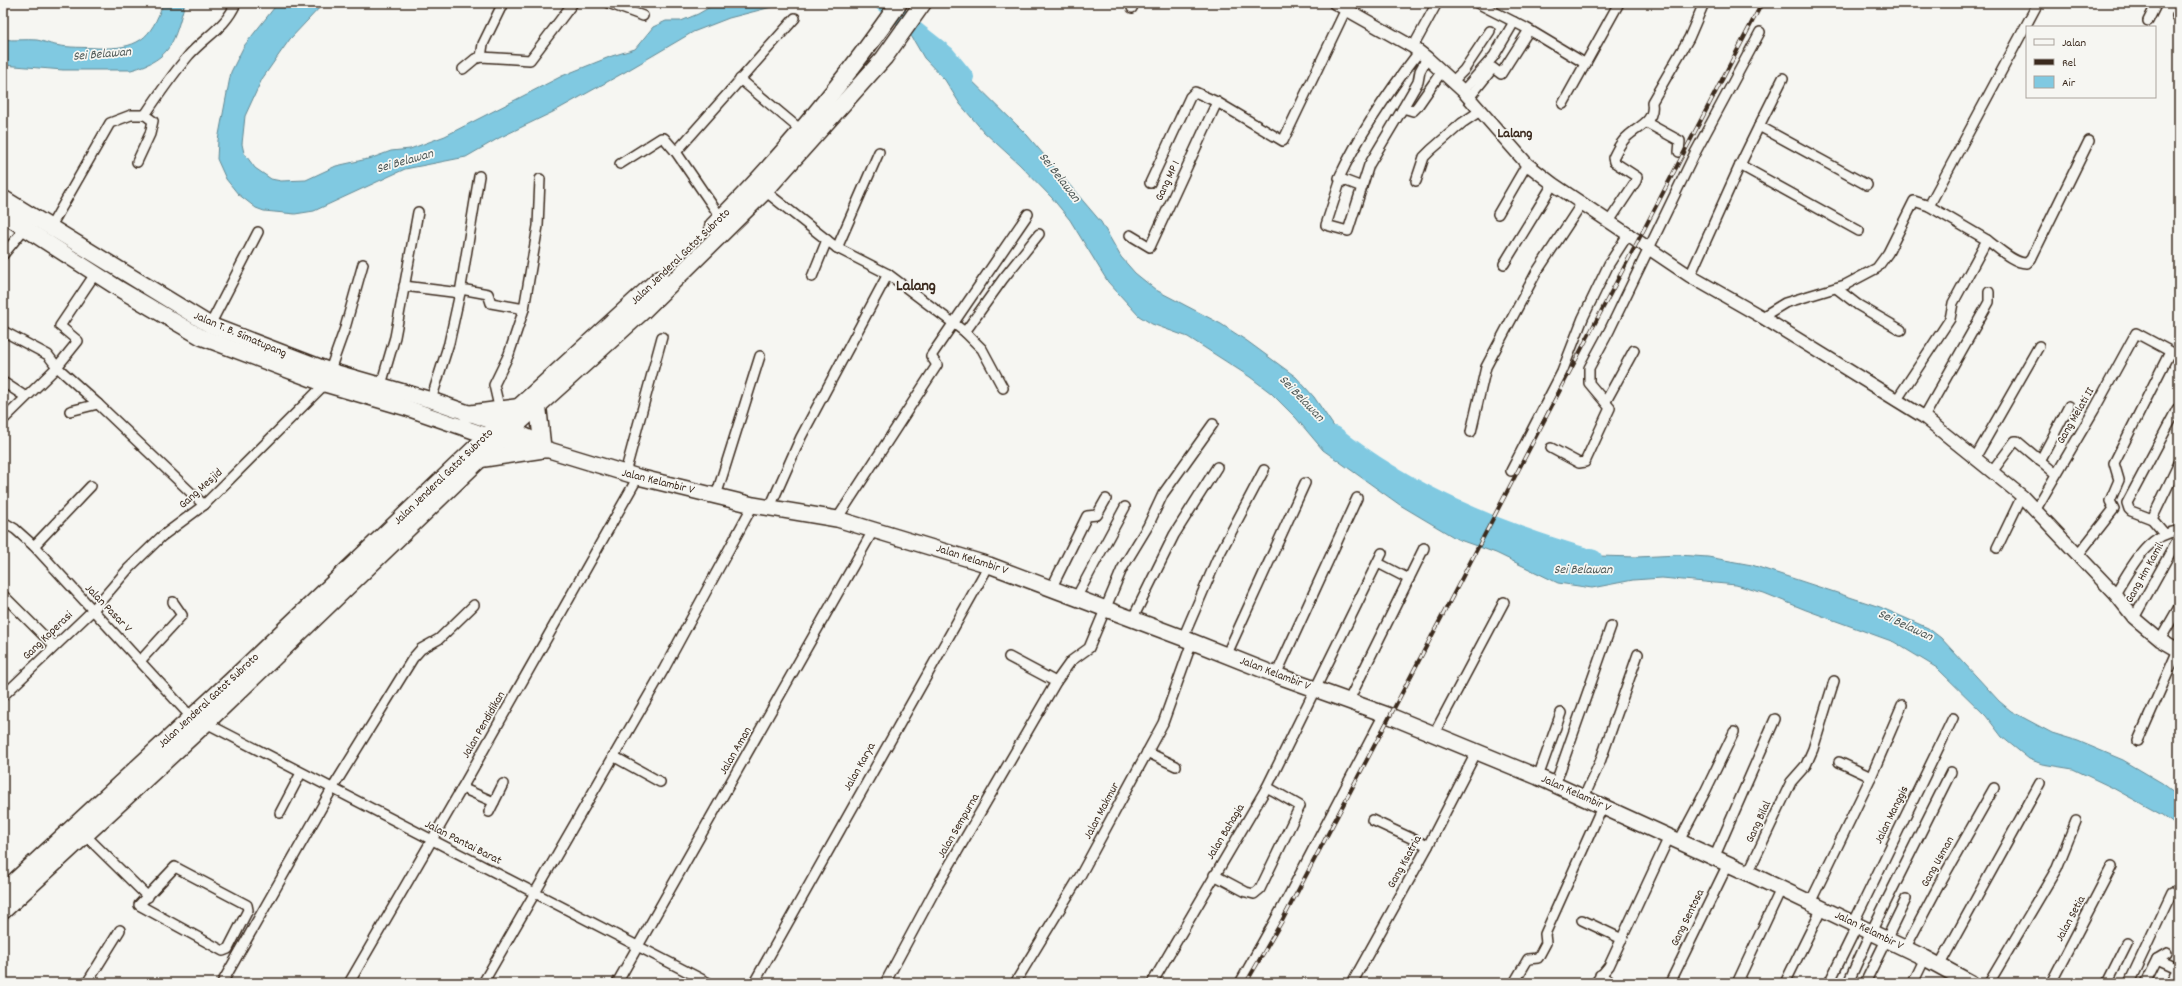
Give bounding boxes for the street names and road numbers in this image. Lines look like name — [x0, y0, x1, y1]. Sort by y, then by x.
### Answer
street label: Gang MP 1 — [1151, 158, 1185, 204]
street label: Jalan Jenderal Gatot Subroto — [627, 205, 735, 309]
street label: Jalan T. B. Simatupang — [191, 308, 289, 362]
street label: Gang Melati II — [2053, 384, 2099, 447]
street label: Jalan Jenderal Gatot Subroto — [390, 425, 498, 529]
street label: Gang Mesjid — [175, 465, 227, 513]
street label: Jalan Kelambir V — [620, 465, 697, 499]
street label: Jalan Kelambir V — [934, 540, 1010, 580]
street label: Gang Hm Kamil — [2121, 540, 2169, 606]
street label: Jalan Pasar V — [81, 581, 136, 637]
street label: Gang Koperasi — [19, 608, 77, 664]
street label: Jalan Jenderal Gatot Subroto — [155, 650, 263, 752]
street label: Jalan Kelambir V — [1237, 653, 1313, 695]
street label: Jalan Pendidikan — [458, 688, 510, 762]
street label: Jalan Aman — [715, 724, 757, 778]
street label: Jalan Karya — [840, 739, 880, 794]
street label: Jalan Kelambir V — [1538, 771, 1614, 817]
street label: Jalan Makmur — [1080, 779, 1124, 842]
street label: Jalan Manggis — [1871, 783, 1913, 847]
street label: Jalan Sempurna — [934, 790, 985, 861]
street label: Gang Bilal — [1742, 798, 1776, 846]
street label: Jalan Bahagia — [1203, 801, 1250, 863]
street label: Jalan Pantai Barat — [422, 816, 505, 870]
street label: Gang Ksatria — [1383, 832, 1427, 892]
street label: Gang Usman — [1917, 833, 1959, 890]
street label: Gang Sentosa — [1667, 886, 1709, 950]
street label: Jalan Setia — [2052, 893, 2090, 945]
street label: Jalan Kelambir V — [1832, 907, 1906, 955]

